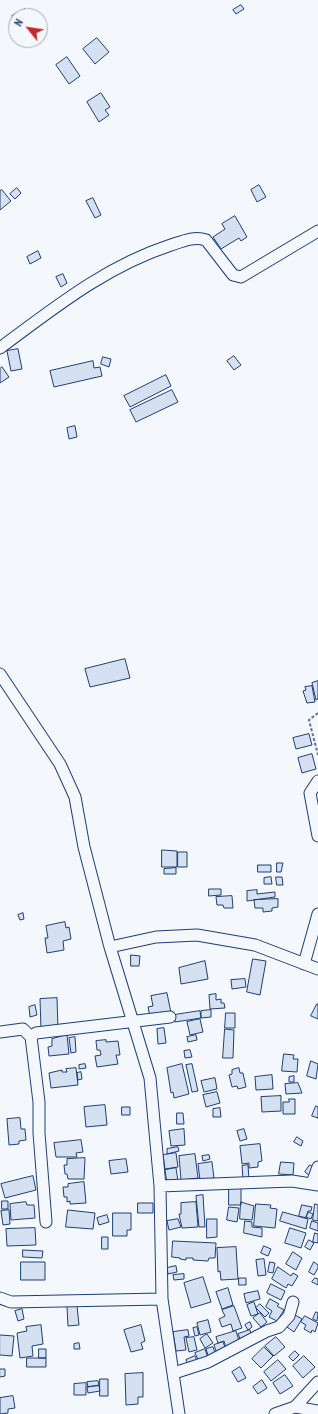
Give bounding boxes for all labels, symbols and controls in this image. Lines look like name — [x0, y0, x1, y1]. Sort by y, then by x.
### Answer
north arrow — [8, 8, 48, 48]
text: N — [11, 16, 26, 29]

